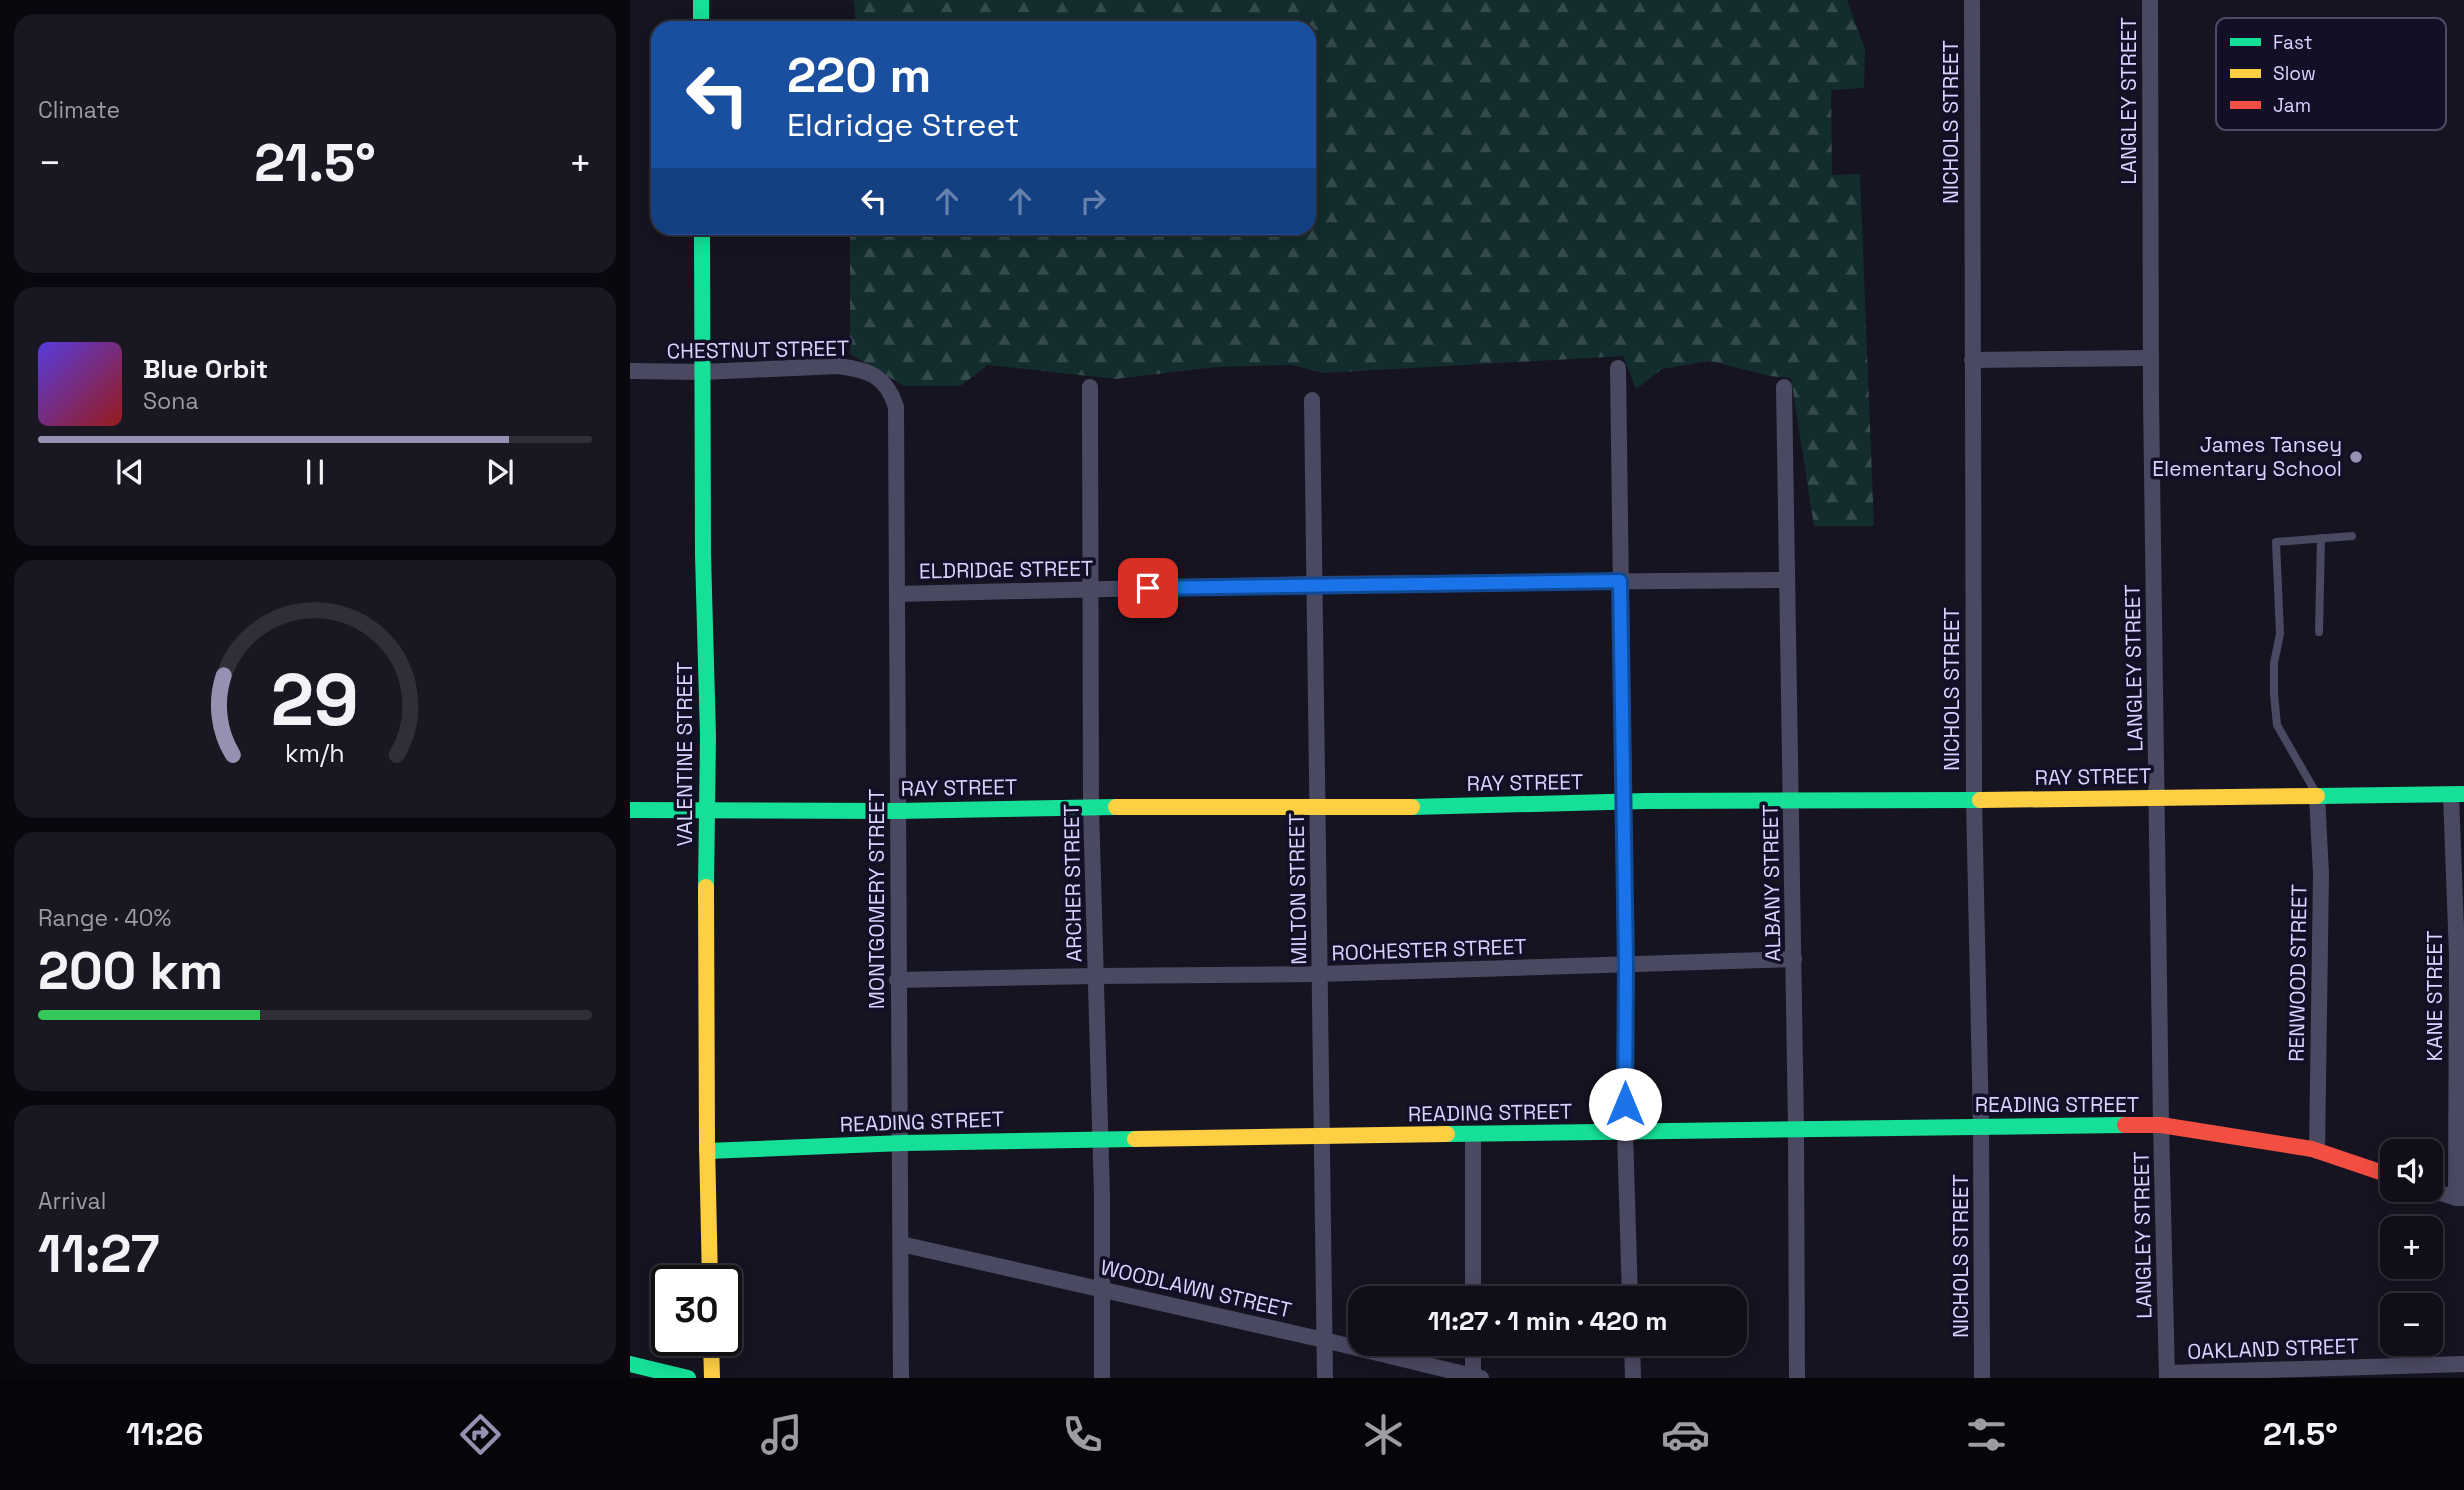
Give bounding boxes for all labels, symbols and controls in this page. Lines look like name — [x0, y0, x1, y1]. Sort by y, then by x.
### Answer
street label: LANGLEY STREET — [2115, 17, 2142, 185]
legend — [2216, 18, 2446, 130]
text: Fast — [2273, 30, 2313, 55]
street label: NICHOLS STREET — [1937, 40, 1964, 204]
text: 220 m — [787, 44, 931, 106]
icon: left — [672, 49, 763, 140]
text: Slow — [2273, 61, 2316, 86]
text: Jam — [2273, 93, 2311, 118]
text: Climate — [38, 95, 120, 125]
text: Eldridge Street — [787, 105, 1019, 145]
text: 21.5° — [254, 130, 376, 196]
text: − — [38, 139, 62, 187]
text: + — [568, 139, 592, 187]
icon: left — [855, 182, 893, 220]
icon: ahead — [928, 182, 966, 220]
icon: ahead — [1001, 182, 1039, 220]
icon: right — [1074, 182, 1112, 220]
street label: CHESTNUT STREET — [666, 334, 850, 365]
text: Blue Orbit — [143, 352, 268, 386]
text: Sona — [143, 386, 199, 416]
place label: James Tansey Elementary School — [2152, 431, 2342, 482]
marker: James Tansey Elementary School — [2348, 449, 2364, 465]
icon: previous — [111, 453, 149, 491]
icon: pause — [296, 453, 334, 491]
icon: next — [481, 453, 519, 491]
street label: ELDRIDGE STREET — [919, 554, 1093, 585]
pin — [1118, 558, 1178, 618]
icon: arrive — [1129, 569, 1167, 607]
street label: LANGLEY STREET — [2119, 584, 2148, 752]
street label: NICHOLS STREET — [1938, 607, 1965, 771]
text: 29 — [271, 653, 359, 746]
street label: VALENTINE STREET — [671, 662, 698, 846]
text: km/h — [285, 737, 345, 769]
street label: RAY STREET — [2034, 762, 2152, 791]
street label: RAY STREET — [1466, 768, 1584, 797]
street label: RAY STREET — [900, 773, 1018, 802]
street label: MONTGOMERY STREET — [863, 789, 890, 1009]
street label: ARCHER STREET — [1058, 804, 1087, 962]
street label: ALBANY STREET — [1757, 804, 1786, 962]
street label: MILTON STREET — [1283, 813, 1312, 965]
street label: RENWOOD STREET — [2282, 884, 2313, 1062]
text: Range · 40% — [38, 903, 171, 933]
street label: KANE STREET — [2421, 930, 2448, 1062]
street label: ROCHESTER STREET — [1331, 933, 1527, 966]
text: 200 km — [38, 938, 223, 1004]
position arrow — [1588, 1067, 1662, 1141]
street label: READING STREET — [1975, 1091, 2139, 1118]
street label: READING STREET — [1408, 1098, 1572, 1127]
street label: READING STREET — [839, 1105, 1005, 1138]
map controls — [2380, 1139, 2443, 1356]
button: sound — [2380, 1139, 2443, 1202]
street label: LANGLEY STREET — [2128, 1151, 2157, 1319]
street label: NICHOLS STREET — [1947, 1174, 1974, 1338]
text: Arrival — [38, 1186, 106, 1216]
button: + — [2380, 1216, 2443, 1279]
text: 11:27 — [38, 1221, 160, 1287]
street label: WOODLAWN STREET — [1098, 1253, 1294, 1324]
speed limit sign: 30 — [651, 1265, 742, 1356]
button: − — [2380, 1293, 2443, 1356]
text: 11:27 · 1 min · 420 m — [1428, 1304, 1667, 1338]
street label: OAKLAND STREET — [2187, 1332, 2359, 1365]
icon: directions — [456, 1410, 505, 1459]
icon: music — [757, 1410, 806, 1459]
icon: phone — [1058, 1410, 1107, 1459]
icon: climate — [1359, 1410, 1408, 1459]
icon: car — [1661, 1410, 1710, 1459]
icon: filters — [1962, 1410, 2011, 1459]
text: 11:26 — [126, 1414, 203, 1454]
text: 21.5° — [2263, 1414, 2338, 1454]

